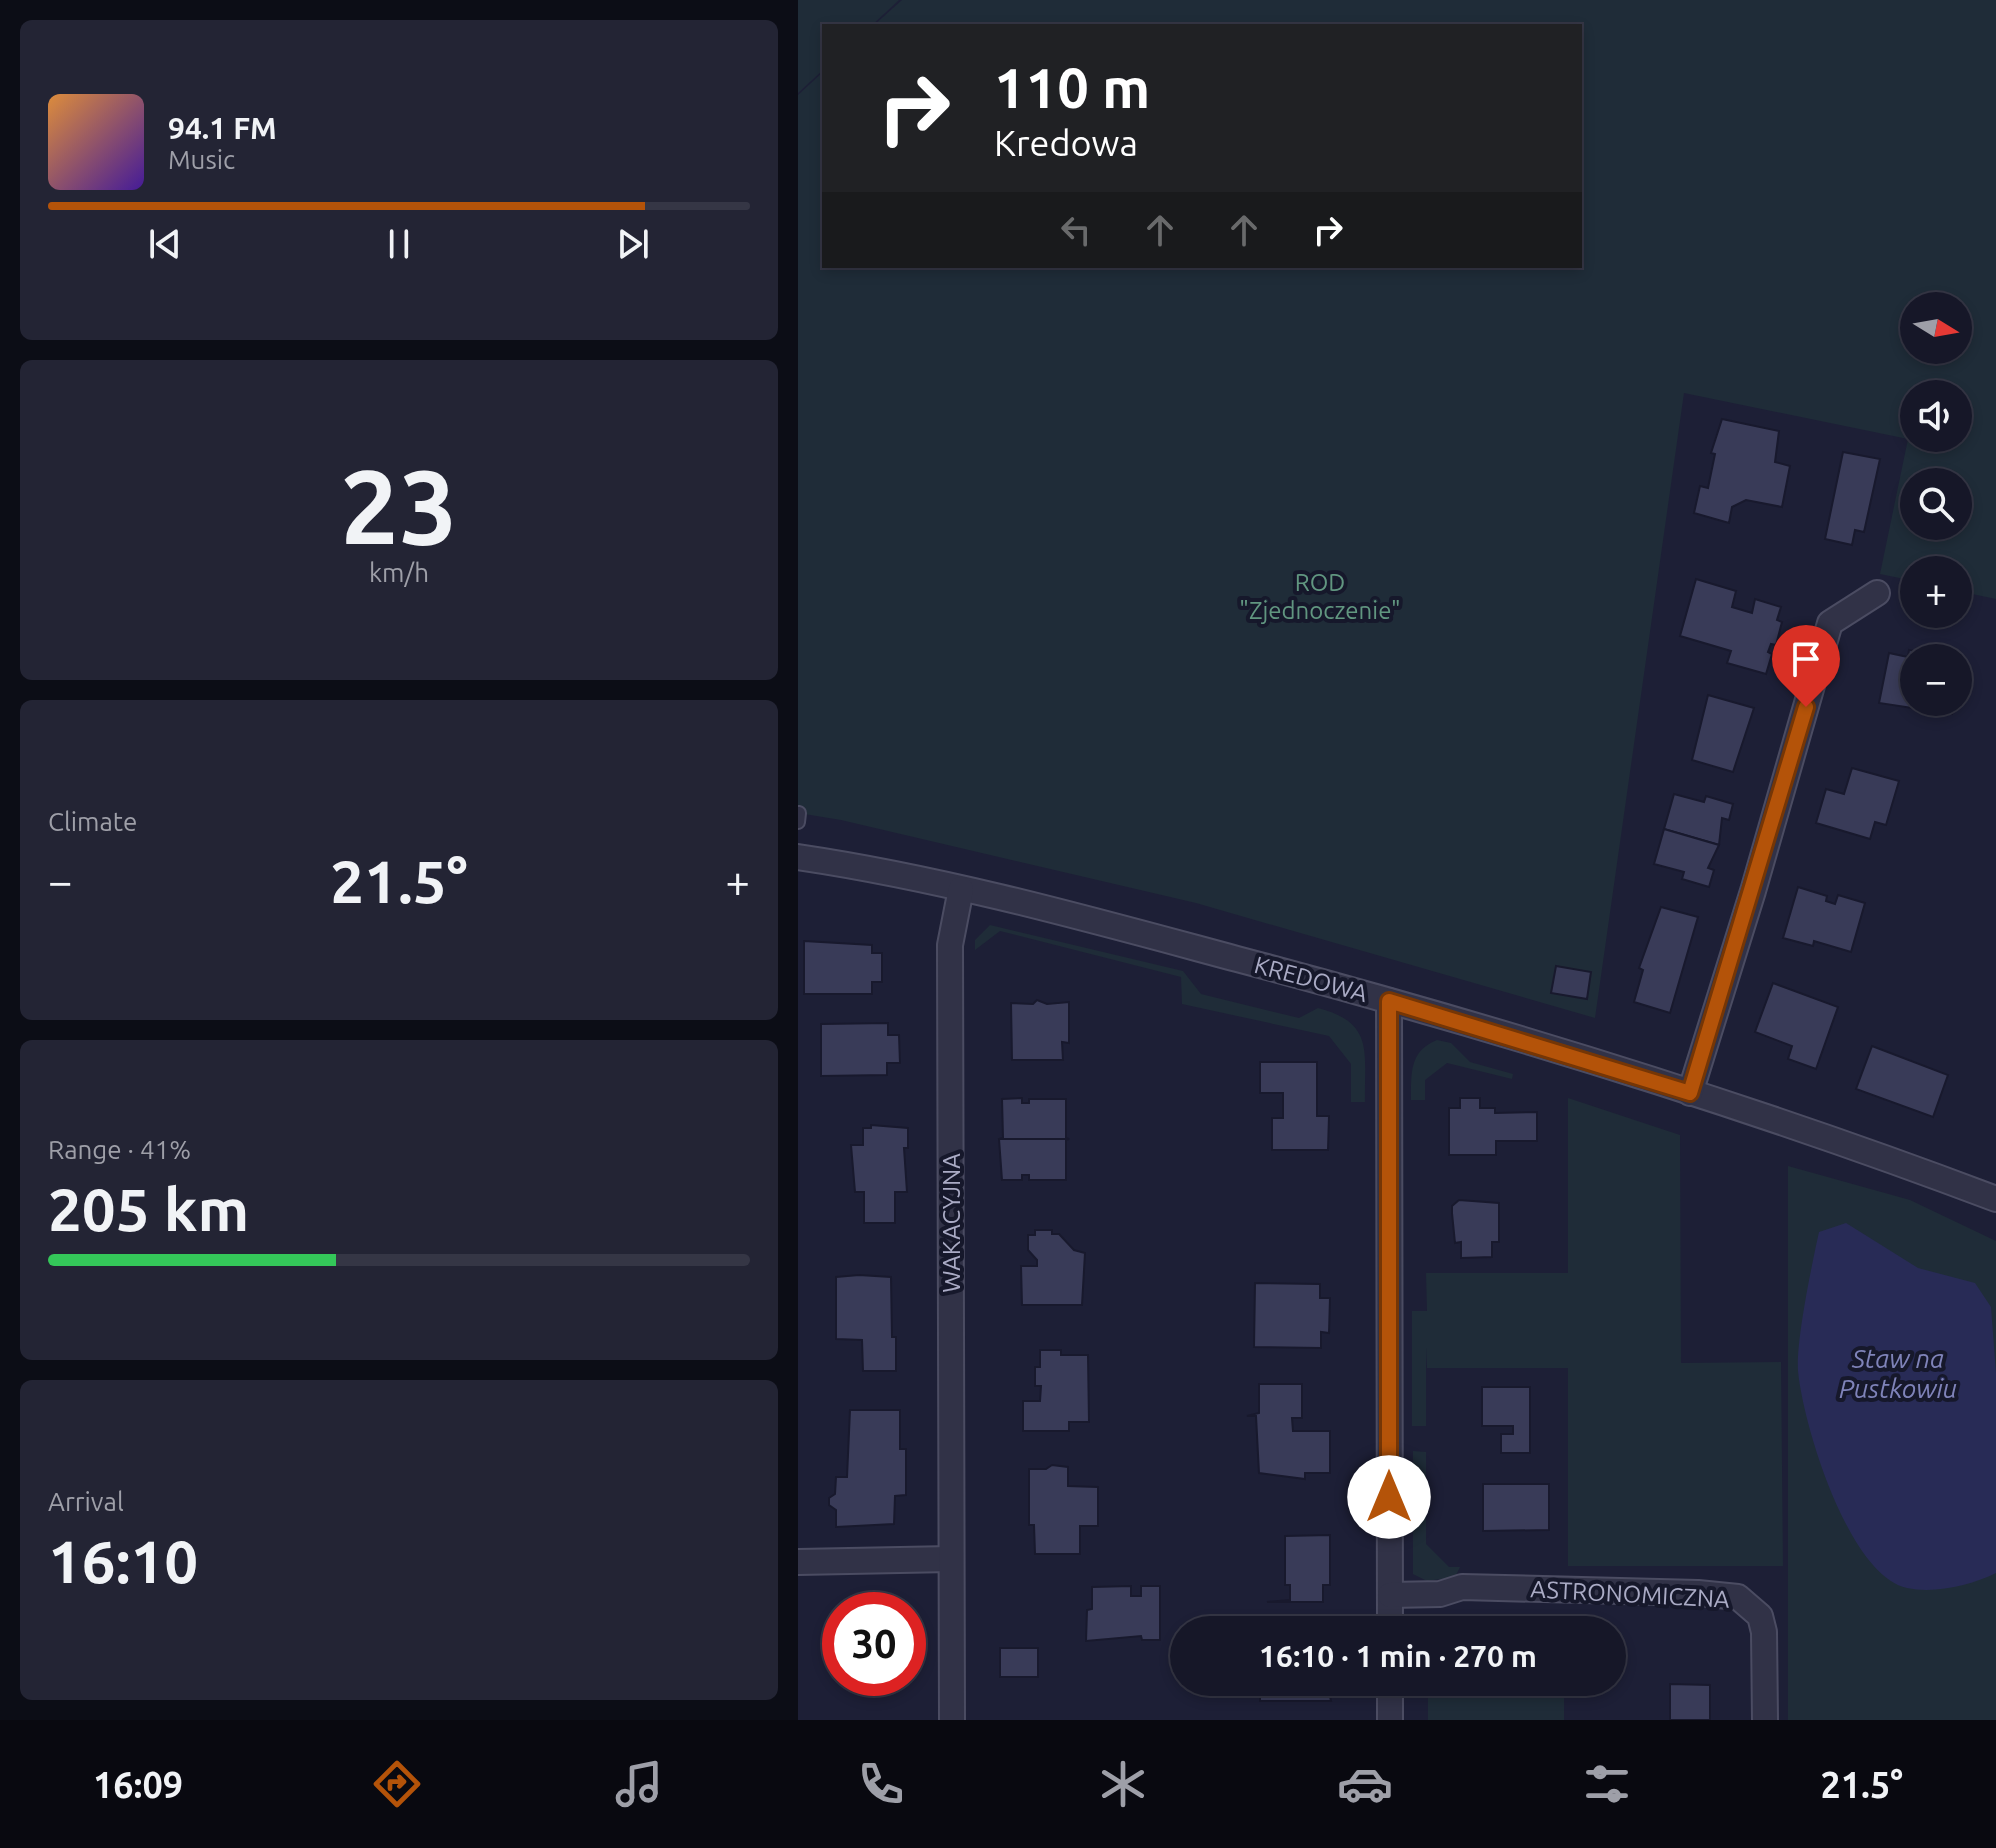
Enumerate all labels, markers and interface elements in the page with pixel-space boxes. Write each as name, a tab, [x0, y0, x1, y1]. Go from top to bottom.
icon: right	[862, 56, 966, 160]
text: 110 m	[994, 56, 1150, 119]
text: 94.1 FM	[168, 111, 277, 145]
text: Kredowa	[994, 122, 1138, 163]
text: Music	[168, 145, 235, 174]
icon: left	[1054, 208, 1098, 252]
icon: ahead	[1138, 208, 1182, 252]
icon: ahead	[1222, 208, 1266, 252]
icon: right	[1306, 208, 1350, 252]
icon: previous	[143, 222, 187, 266]
icon: pause	[377, 222, 421, 266]
icon: next	[611, 222, 655, 266]
north arrow	[1900, 292, 1972, 364]
map controls	[1900, 292, 1972, 716]
button: sound	[1900, 380, 1972, 452]
text: 23	[340, 447, 458, 564]
button: search	[1900, 468, 1972, 540]
button: +	[1900, 556, 1972, 628]
text: km/h	[369, 558, 429, 587]
park label: ROD "Zjednoczenie"	[1239, 569, 1401, 624]
pin	[1772, 625, 1840, 707]
icon: arrive	[1784, 637, 1828, 681]
button: −	[1900, 644, 1972, 716]
text: Climate	[48, 807, 137, 836]
text: 21.5°	[330, 847, 468, 914]
text: −	[48, 856, 73, 905]
text: +	[725, 856, 750, 905]
street label: KREDOWA	[1251, 951, 1371, 1007]
text: Range · 41%	[48, 1135, 191, 1164]
street label: WAKACYJNA	[938, 1153, 965, 1293]
text: 205 km	[48, 1175, 249, 1242]
water label: Staw na Pustkowiu	[1839, 1344, 1957, 1403]
position arrow	[1347, 1455, 1431, 1539]
text: Arrival	[48, 1487, 124, 1516]
text: 16:10	[48, 1527, 198, 1594]
street label: ASTRONOMICZNA	[1530, 1575, 1731, 1613]
speed limit sign: 30	[822, 1592, 926, 1696]
text: 16:10 · 1 min · 270 m	[1259, 1639, 1537, 1673]
icon: directions	[369, 1756, 425, 1812]
icon: music	[611, 1756, 667, 1812]
icon: phone	[853, 1756, 909, 1812]
icon: climate	[1095, 1756, 1151, 1812]
icon: car	[1337, 1756, 1393, 1812]
icon: filters	[1579, 1756, 1635, 1812]
text: 16:09	[93, 1764, 183, 1805]
text: 21.5°	[1820, 1764, 1903, 1805]

